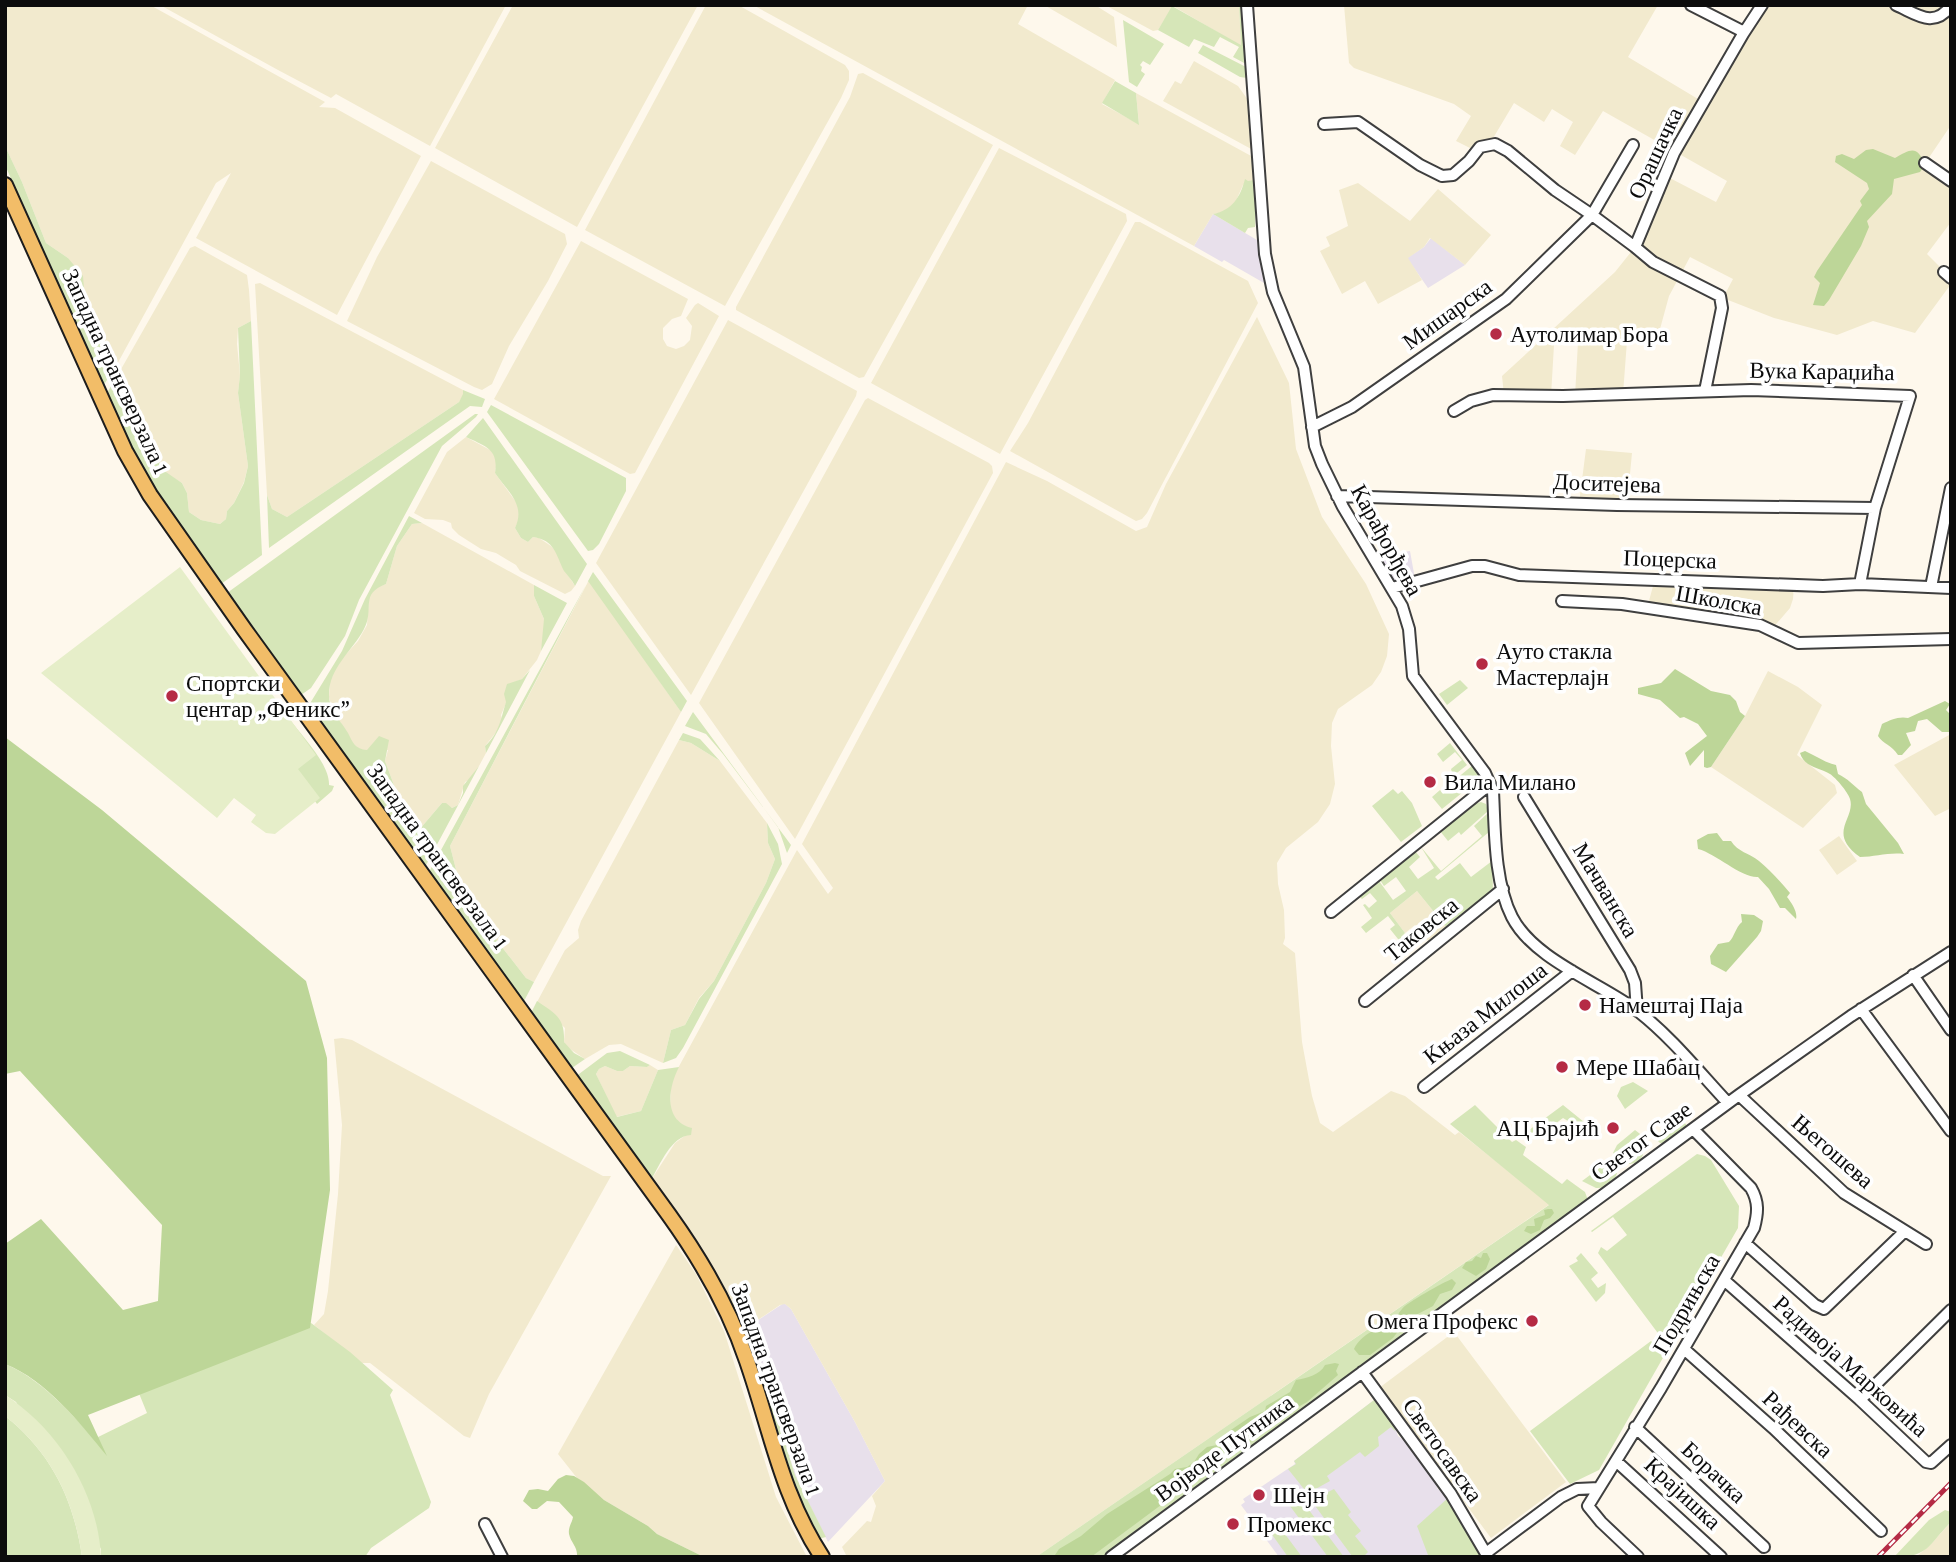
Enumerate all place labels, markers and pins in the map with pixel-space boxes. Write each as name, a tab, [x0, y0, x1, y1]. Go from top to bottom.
place label: Аутолимар Бора	[1510, 321, 1669, 347]
marker: Аутолимар Бора	[1488, 326, 1504, 342]
place label: Ауто стакла Мастерлајн	[1496, 638, 1612, 690]
marker: Ауто стакла Мастерлајн	[1474, 656, 1490, 672]
place label: Спортски центар „Феникс”	[186, 670, 350, 722]
marker: Спортски центар „Феникс”	[164, 688, 180, 704]
place label: Вила Милано	[1444, 769, 1576, 795]
marker: Вила Милано	[1422, 774, 1438, 790]
place label: Намештај Паја	[1599, 992, 1743, 1018]
marker: Намештај Паја	[1577, 997, 1593, 1013]
place label: Мере Шабац	[1576, 1054, 1700, 1080]
marker: Мере Шабац	[1554, 1059, 1570, 1075]
place label: АЦ Брајић	[1496, 1115, 1599, 1141]
marker: АЦ Брајић	[1605, 1120, 1621, 1136]
place label: Омега Профекс	[1367, 1308, 1518, 1334]
marker: Омега Профекс	[1524, 1313, 1540, 1329]
place label: Шејн	[1273, 1482, 1325, 1508]
marker: Шејн	[1251, 1487, 1267, 1503]
place label: Промекс	[1247, 1511, 1332, 1537]
marker: Промекс	[1225, 1516, 1241, 1532]

